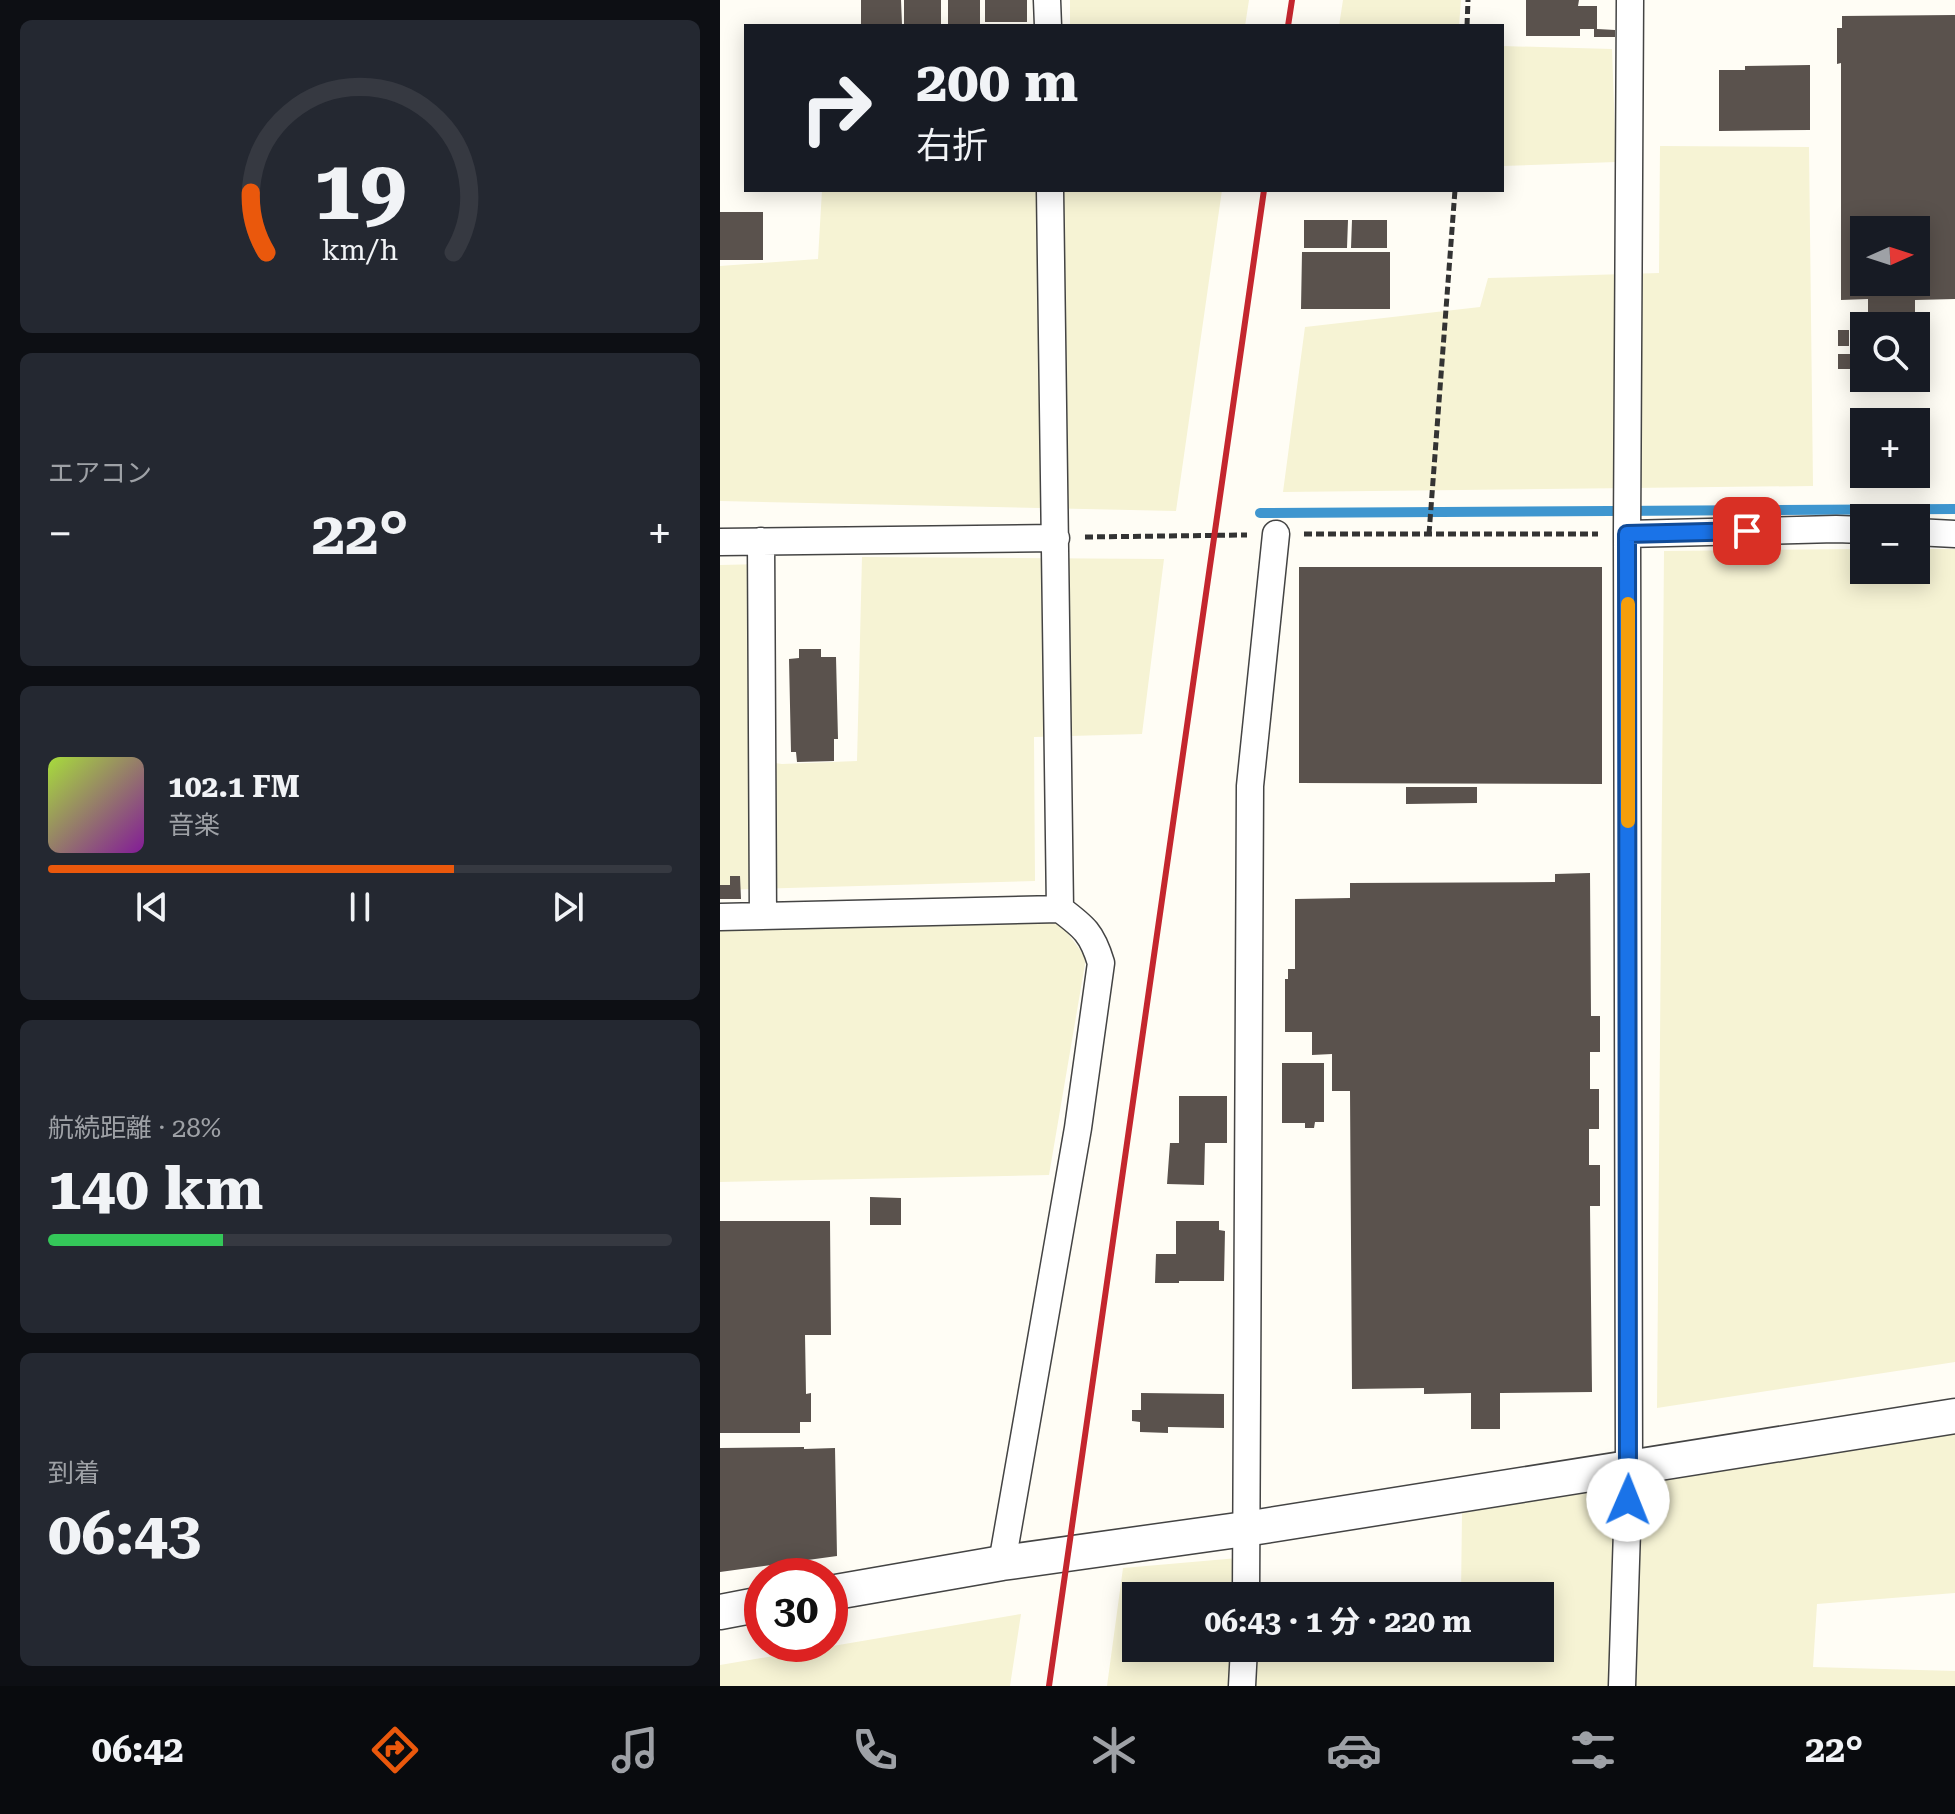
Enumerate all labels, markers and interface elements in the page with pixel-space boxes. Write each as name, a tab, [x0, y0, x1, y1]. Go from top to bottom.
text: 200 m	[916, 49, 1078, 115]
icon: right	[784, 56, 888, 160]
text: 右折	[916, 125, 988, 167]
text: 19	[313, 141, 407, 238]
north arrow	[1850, 216, 1930, 296]
map controls	[1850, 216, 1930, 584]
text: km/h	[322, 233, 398, 267]
button: search	[1850, 312, 1930, 392]
button: +	[1850, 408, 1930, 488]
text: エアコン	[48, 458, 152, 488]
pin	[1713, 497, 1781, 565]
text: 22°	[311, 498, 409, 569]
button: −	[1850, 504, 1930, 584]
text: −	[48, 508, 73, 560]
text: +	[647, 508, 672, 560]
icon: arrive	[1725, 509, 1769, 553]
text: 102.1 FM	[168, 769, 300, 804]
text: 音楽	[168, 810, 220, 840]
icon: previous	[130, 885, 174, 929]
icon: pause	[338, 885, 382, 929]
icon: next	[546, 885, 590, 929]
text: 航続距離 · 28%	[48, 1113, 221, 1143]
text: 140 km	[48, 1153, 263, 1224]
text: 到着	[48, 1458, 100, 1488]
position arrow	[1586, 1458, 1670, 1542]
text: 06:43	[48, 1498, 201, 1569]
speed limit sign: 30	[744, 1558, 848, 1662]
text: 06:43 · 1 分 · 220 m	[1205, 1604, 1471, 1639]
icon: directions	[367, 1722, 423, 1778]
icon: music	[607, 1722, 663, 1778]
icon: phone	[847, 1722, 903, 1778]
icon: climate	[1086, 1722, 1142, 1778]
icon: car	[1326, 1722, 1382, 1778]
icon: filters	[1565, 1722, 1621, 1778]
text: 06:42	[92, 1729, 184, 1771]
text: 22°	[1805, 1729, 1863, 1771]

